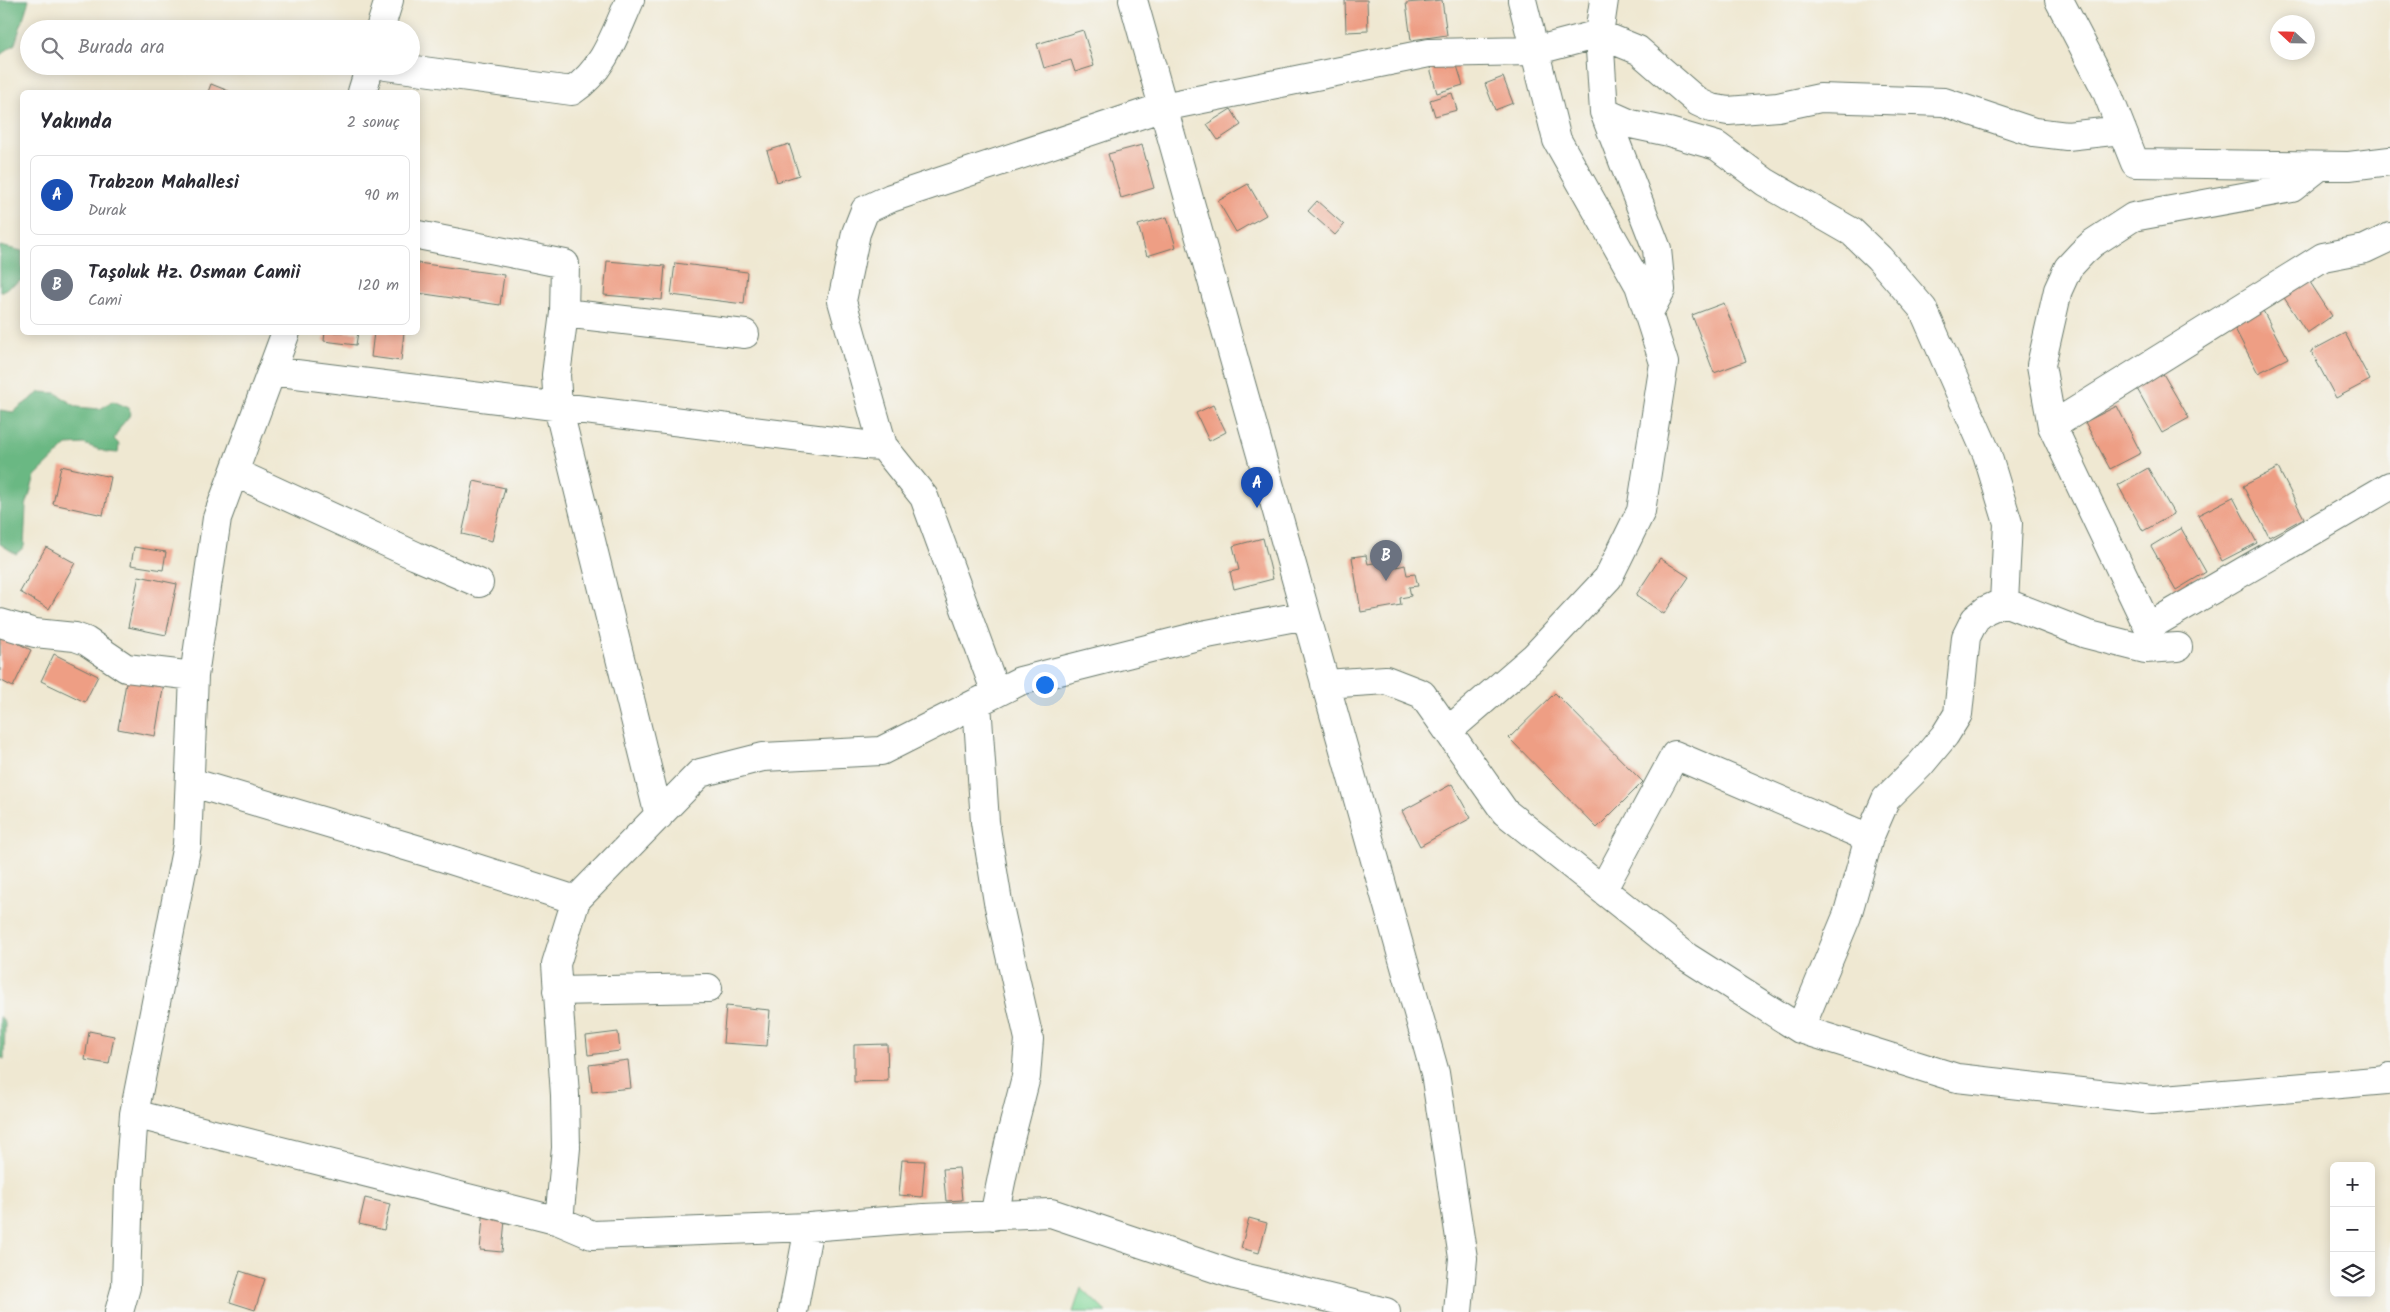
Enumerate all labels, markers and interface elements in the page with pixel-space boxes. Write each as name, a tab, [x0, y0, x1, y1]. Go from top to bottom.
north arrow	[2270, 15, 2315, 60]
search box	[20, 20, 420, 75]
text: Burada ara	[78, 33, 165, 63]
icon: search	[38, 34, 66, 62]
text: Yakında	[40, 106, 112, 139]
text: 2 sonuç	[347, 110, 400, 135]
text: Trabzon Mahallesi	[88, 168, 239, 198]
text: A	[52, 183, 62, 208]
text: 90 m	[364, 183, 399, 208]
text: Durak	[88, 198, 126, 223]
text: Taşoluk Hz. Osman Camii	[88, 258, 300, 288]
text: B	[52, 273, 62, 298]
text: 120 m	[358, 273, 399, 298]
text: Cami	[88, 288, 122, 313]
pin: A	[1241, 467, 1273, 508]
pin: B	[1370, 540, 1402, 581]
your location	[1032, 672, 1058, 698]
map controls	[2330, 1162, 2375, 1297]
button: +	[2330, 1162, 2375, 1207]
button: −	[2330, 1207, 2375, 1252]
button: layers	[2330, 1252, 2375, 1297]

